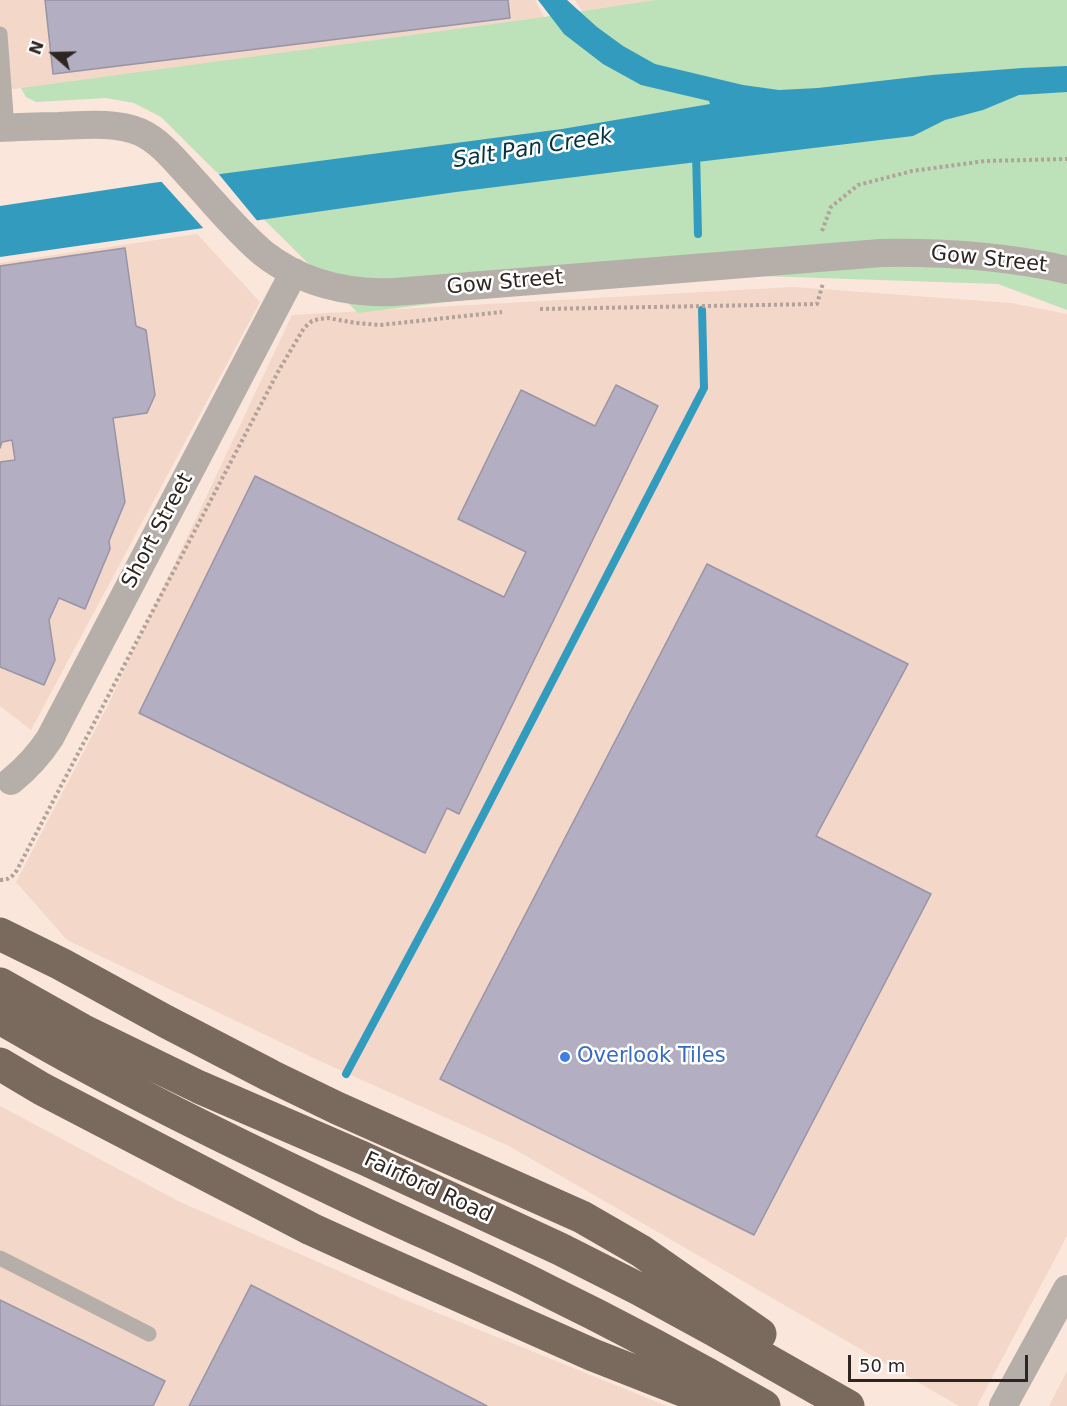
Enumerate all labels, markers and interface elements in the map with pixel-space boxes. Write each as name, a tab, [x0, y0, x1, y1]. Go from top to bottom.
north arrow	[24, 24, 84, 84]
text: N	[25, 38, 48, 57]
water label: Salt Pan Creek	[451, 123, 615, 175]
street label: Gow Street	[930, 241, 1048, 279]
street label: Gow Street	[446, 265, 564, 301]
street label: Short Street	[117, 469, 199, 593]
place label: Overlook Tiles	[577, 1044, 726, 1070]
marker: Overlook Tiles	[558, 1050, 572, 1064]
street label: Fairford Road	[360, 1147, 496, 1229]
scale bar	[851, 1343, 1031, 1381]
text: 50 m	[859, 1355, 905, 1376]

